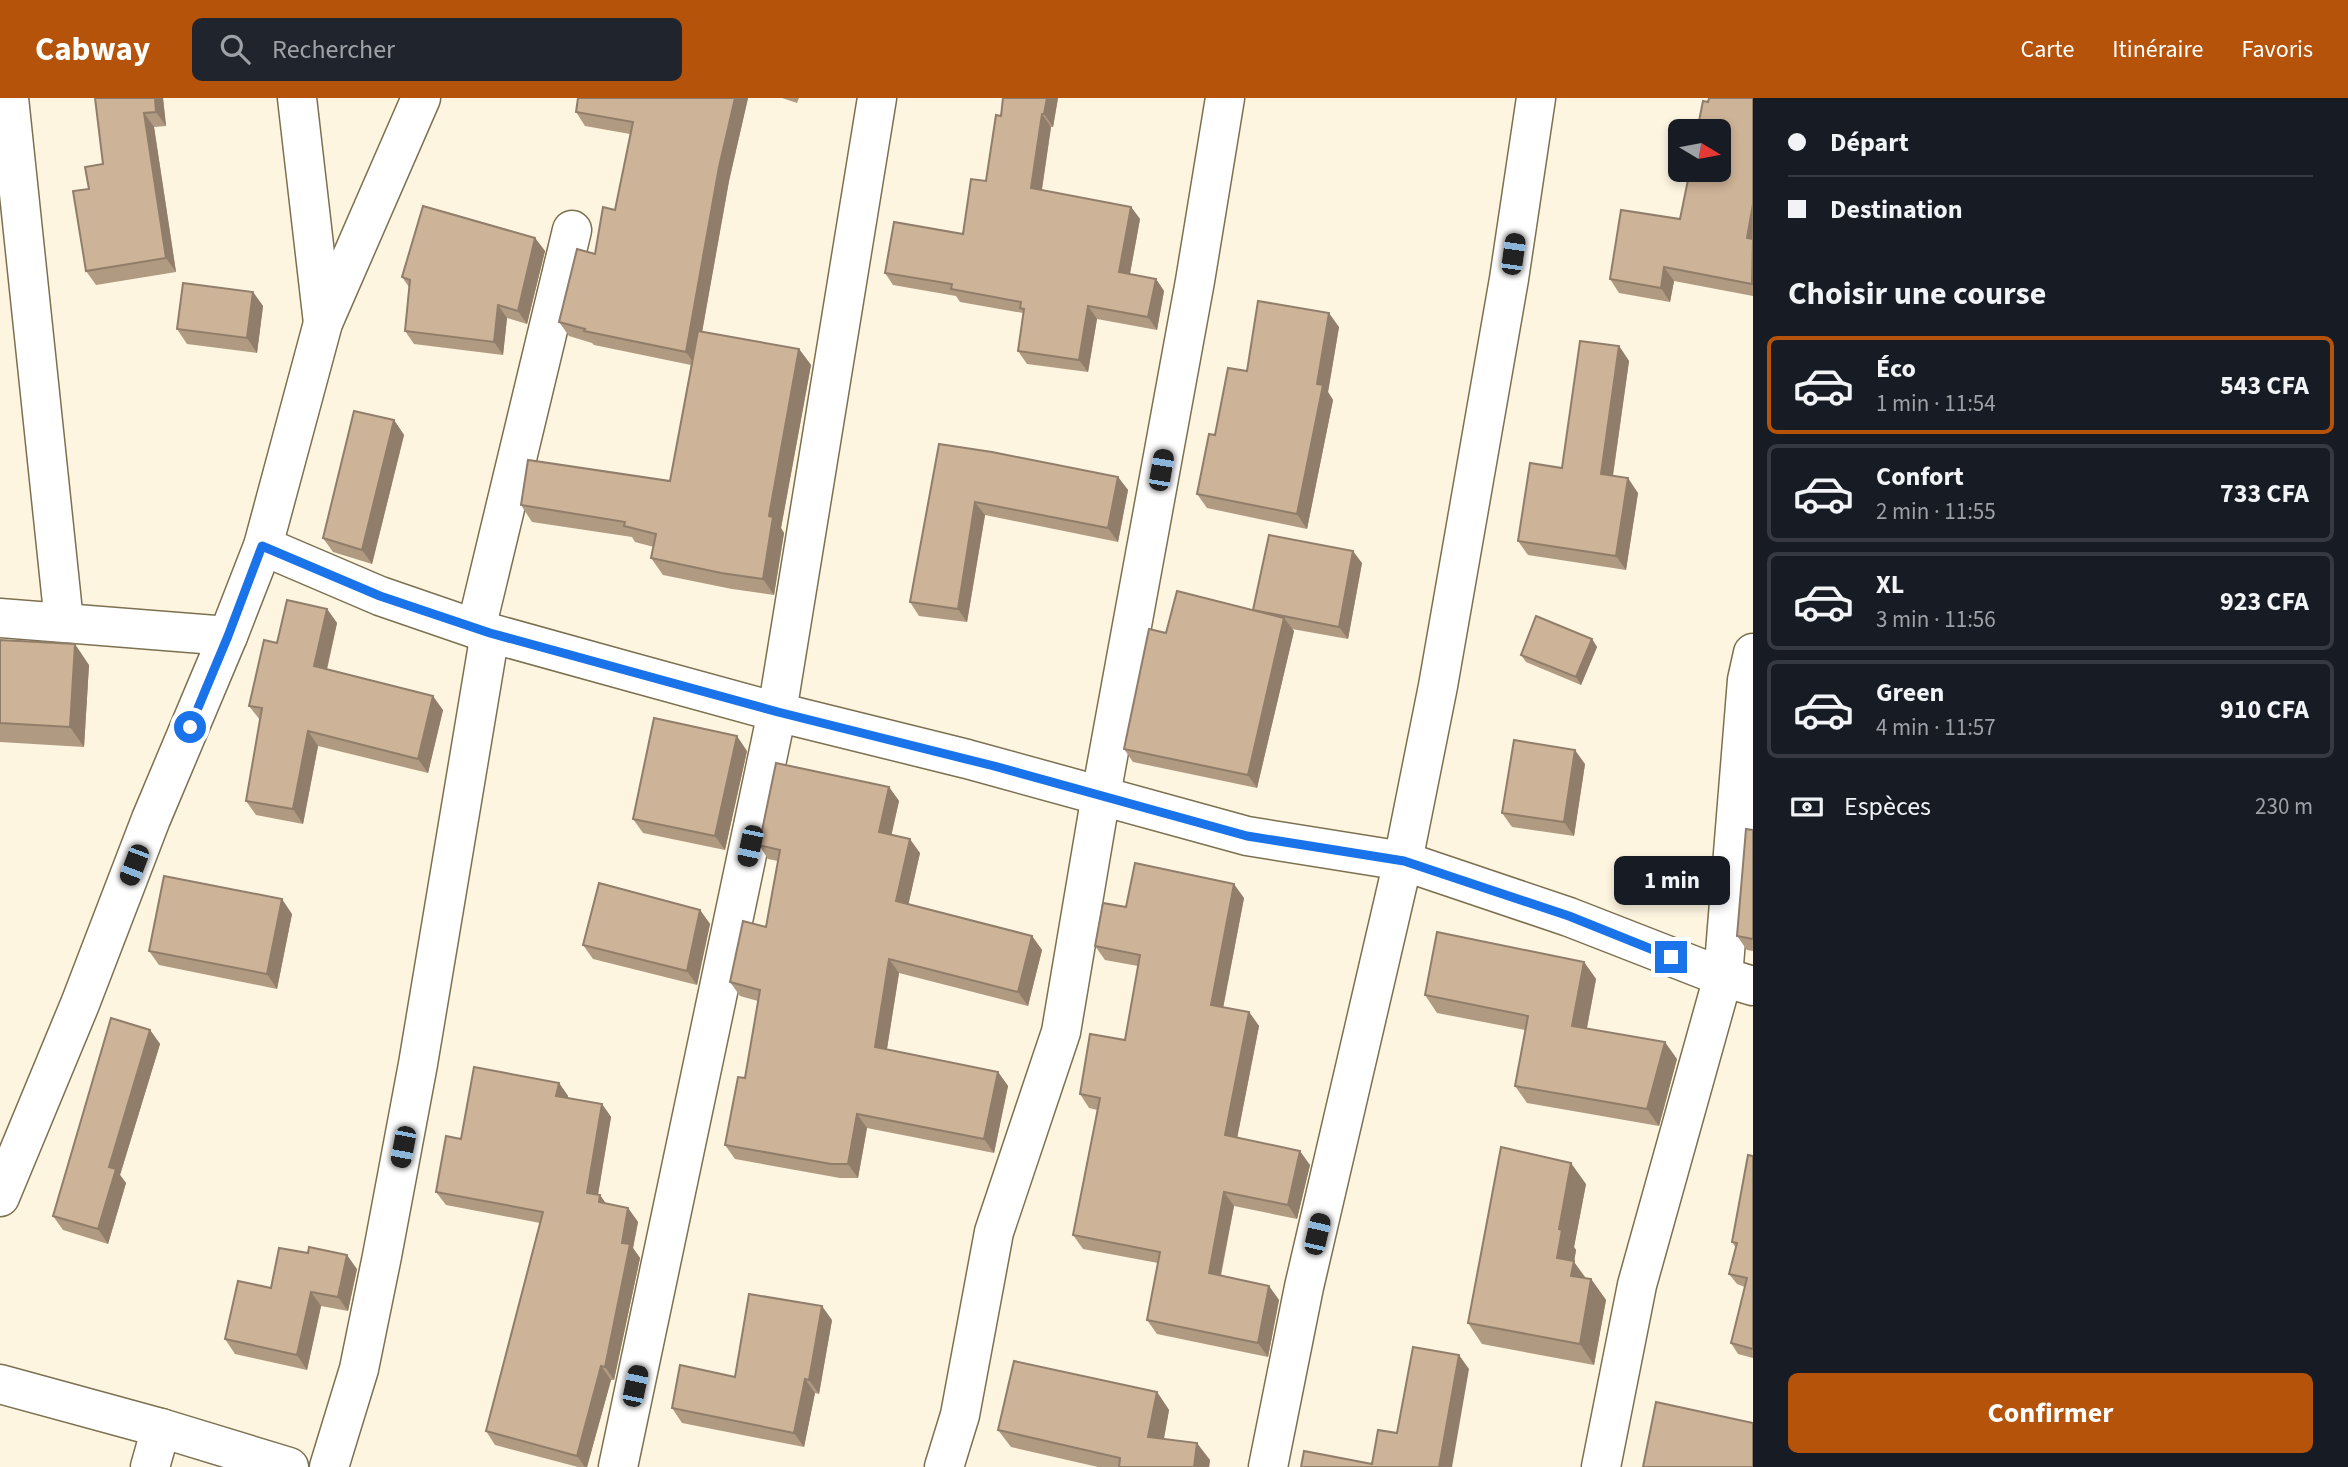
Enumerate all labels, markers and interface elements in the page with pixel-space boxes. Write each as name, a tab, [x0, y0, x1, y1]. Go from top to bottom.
search box	[192, 18, 682, 81]
text: Cabway	[35, 26, 150, 73]
icon: search	[216, 30, 254, 68]
text: Rechercher	[272, 31, 395, 68]
text: Carte	[2020, 32, 2074, 67]
text: Itinéraire	[2112, 32, 2203, 67]
text: Favoris	[2241, 32, 2313, 67]
north arrow	[1668, 119, 1731, 182]
map controls	[1668, 119, 1731, 182]
text: Départ	[1830, 124, 1909, 161]
text: Destination	[1830, 191, 1963, 228]
car	[1500, 232, 1527, 276]
text: Choisir une course	[1788, 271, 2046, 317]
text: Éco	[1876, 350, 1916, 387]
icon: car	[1792, 354, 1855, 417]
text: 543 CFA	[2220, 367, 2309, 404]
text: 1 min · 11:54	[1876, 387, 1996, 420]
car	[1148, 447, 1175, 493]
text: Confort	[1876, 458, 1964, 495]
icon: car	[1792, 462, 1855, 525]
text: 733 CFA	[2220, 475, 2309, 512]
text: 2 min · 11:55	[1876, 495, 1996, 528]
text: XL	[1876, 566, 1904, 603]
icon: car	[1792, 570, 1855, 633]
text: 923 CFA	[2220, 583, 2309, 620]
text: 3 min · 11:56	[1876, 603, 1996, 636]
text: Green	[1876, 674, 1944, 711]
icon: car	[1792, 678, 1855, 741]
text: 910 CFA	[2220, 691, 2309, 728]
route start	[174, 711, 206, 743]
text: 4 min · 11:57	[1876, 711, 1996, 744]
icon: cash	[1788, 788, 1826, 826]
text: Espèces	[1844, 788, 1931, 825]
text: 230 m	[2255, 790, 2313, 823]
car	[736, 823, 765, 869]
car	[117, 842, 152, 888]
callout: 1 min	[1613, 856, 1729, 904]
text: 1 min	[1644, 864, 1700, 897]
route end	[1655, 941, 1687, 973]
car	[389, 1124, 418, 1170]
car	[1303, 1211, 1332, 1257]
car	[621, 1363, 650, 1409]
button: Confirmer	[1788, 1373, 2313, 1453]

